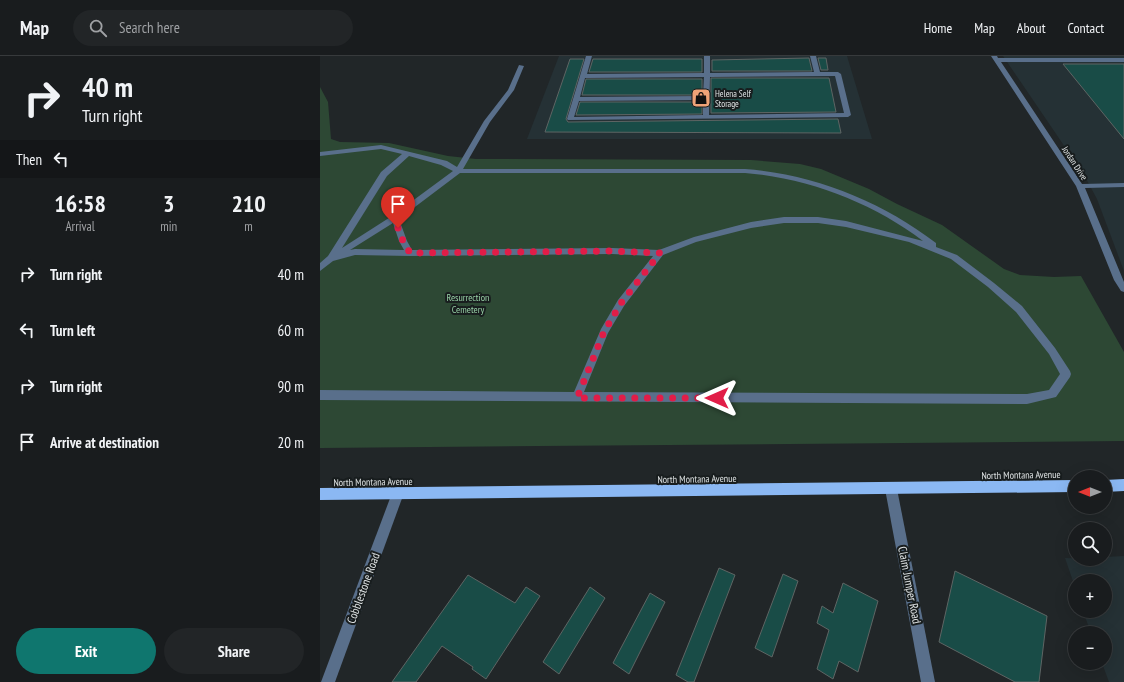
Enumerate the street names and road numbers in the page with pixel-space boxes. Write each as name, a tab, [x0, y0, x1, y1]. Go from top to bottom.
street label: Jordan Drive	[1059, 143, 1090, 182]
street label: North Montana Avenue	[981, 468, 1061, 482]
street label: North Montana Avenue	[657, 472, 737, 486]
street label: North Montana Avenue	[333, 475, 413, 489]
street label: Claim Jumper Road	[895, 545, 925, 625]
street label: Cobblestone Road	[343, 551, 383, 625]

